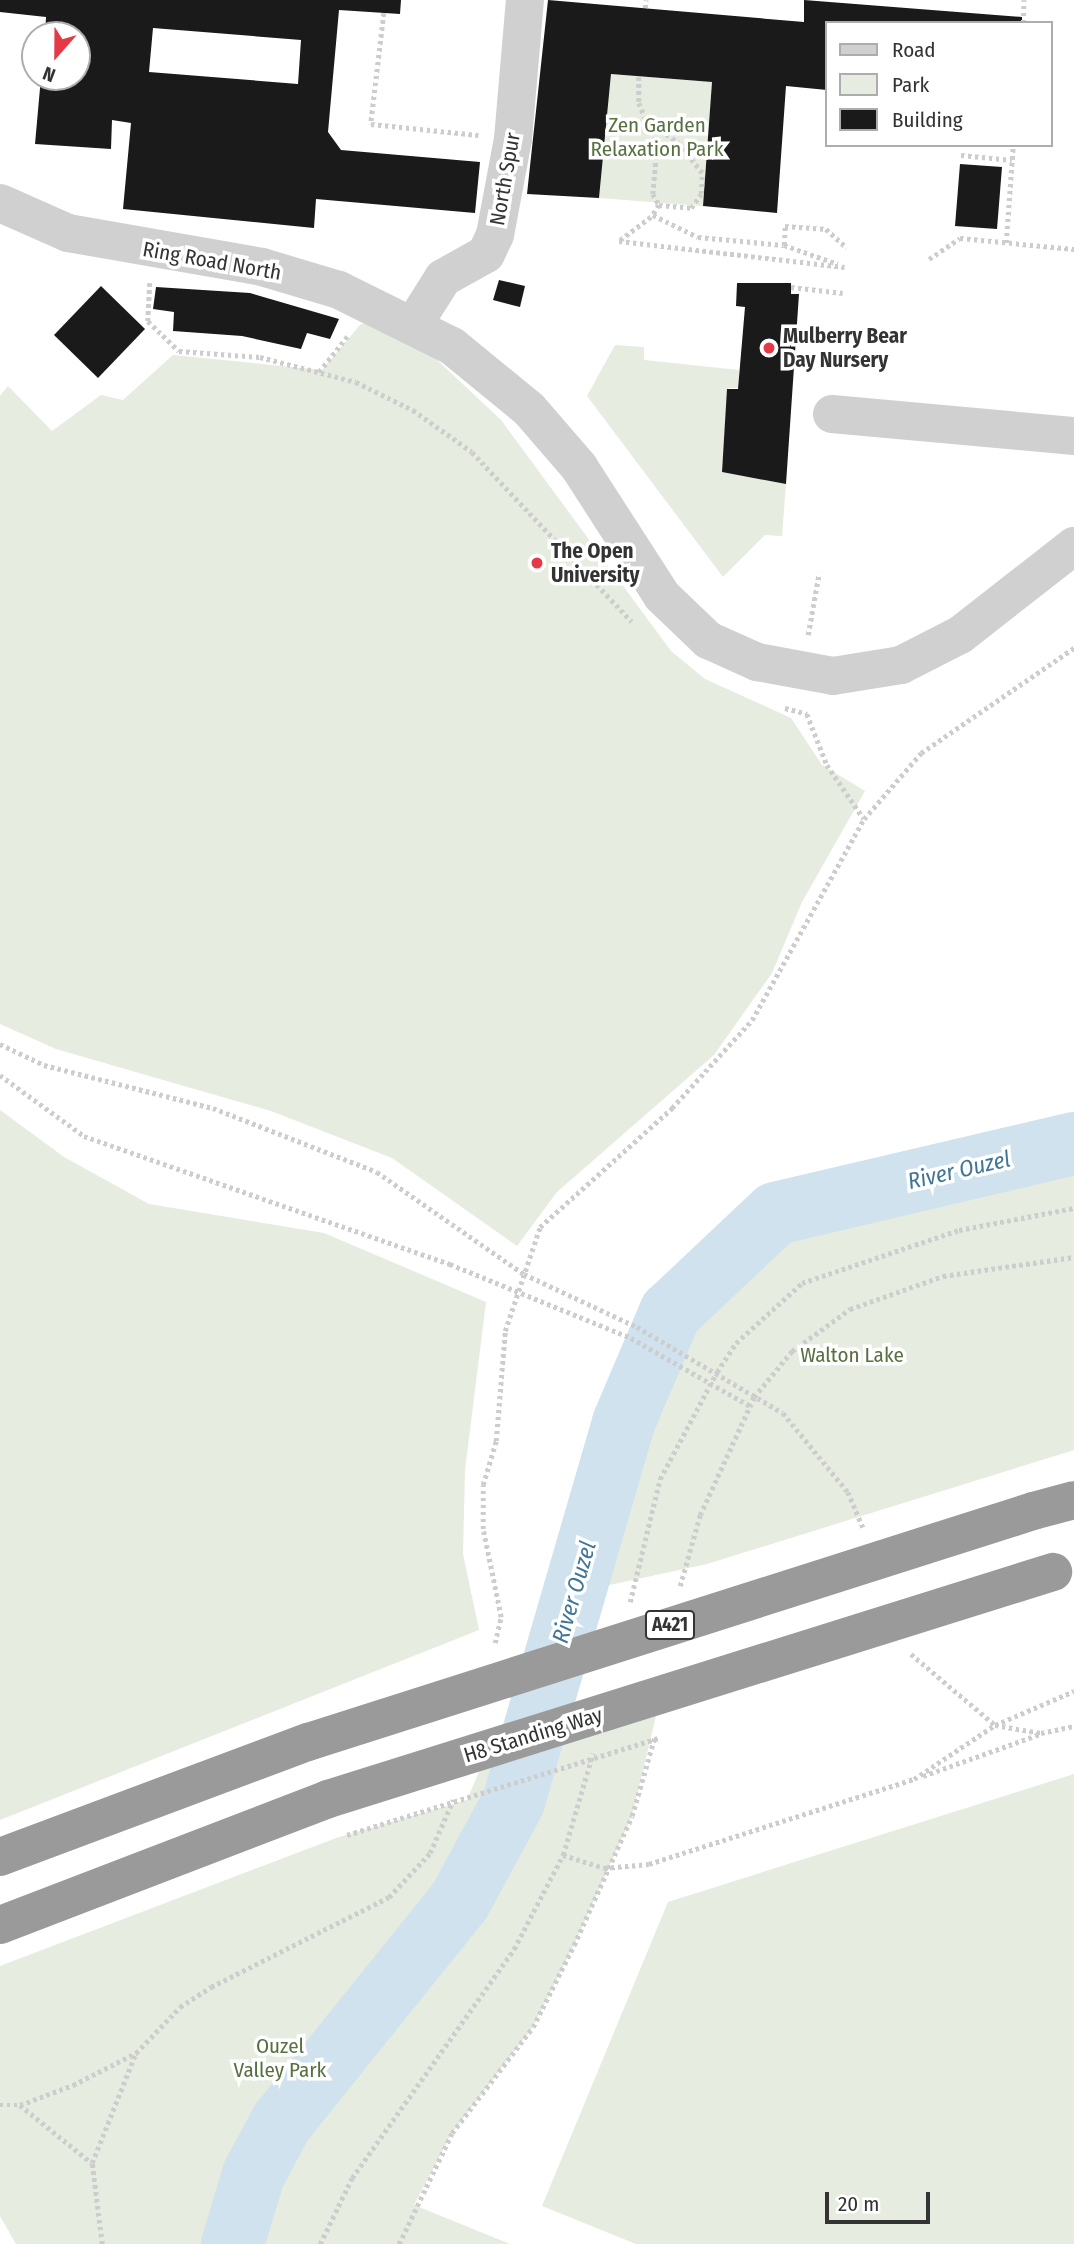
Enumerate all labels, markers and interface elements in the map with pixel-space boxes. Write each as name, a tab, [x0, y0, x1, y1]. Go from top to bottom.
north arrow	[21, 21, 91, 91]
legend	[825, 21, 1053, 147]
text: Road	[892, 37, 936, 63]
text: N	[40, 61, 58, 87]
text: Park	[892, 72, 929, 98]
text: Building	[892, 107, 963, 133]
park label: Zen Garden Relaxation Park	[591, 112, 723, 162]
street label: North Spur	[484, 131, 526, 227]
street label: Ring Road North	[141, 236, 283, 286]
place label: Mulberry Bear Day Nursery	[783, 323, 907, 373]
marker: Mulberry Bear Day Nursery	[761, 340, 777, 356]
place label: The Open University	[551, 538, 640, 588]
marker: The Open University	[529, 555, 545, 571]
water label: River Ouzel	[905, 1145, 1013, 1195]
park label: Walton Lake	[800, 1342, 904, 1368]
water label: River Ouzel	[546, 1538, 602, 1646]
road number: A421	[644, 1610, 696, 1640]
street label: H8 Standing Way	[461, 1702, 605, 1768]
park label: Ouzel Valley Park	[234, 2033, 326, 2083]
scale bar	[829, 2178, 934, 2222]
text: 20 m	[838, 2191, 879, 2217]

